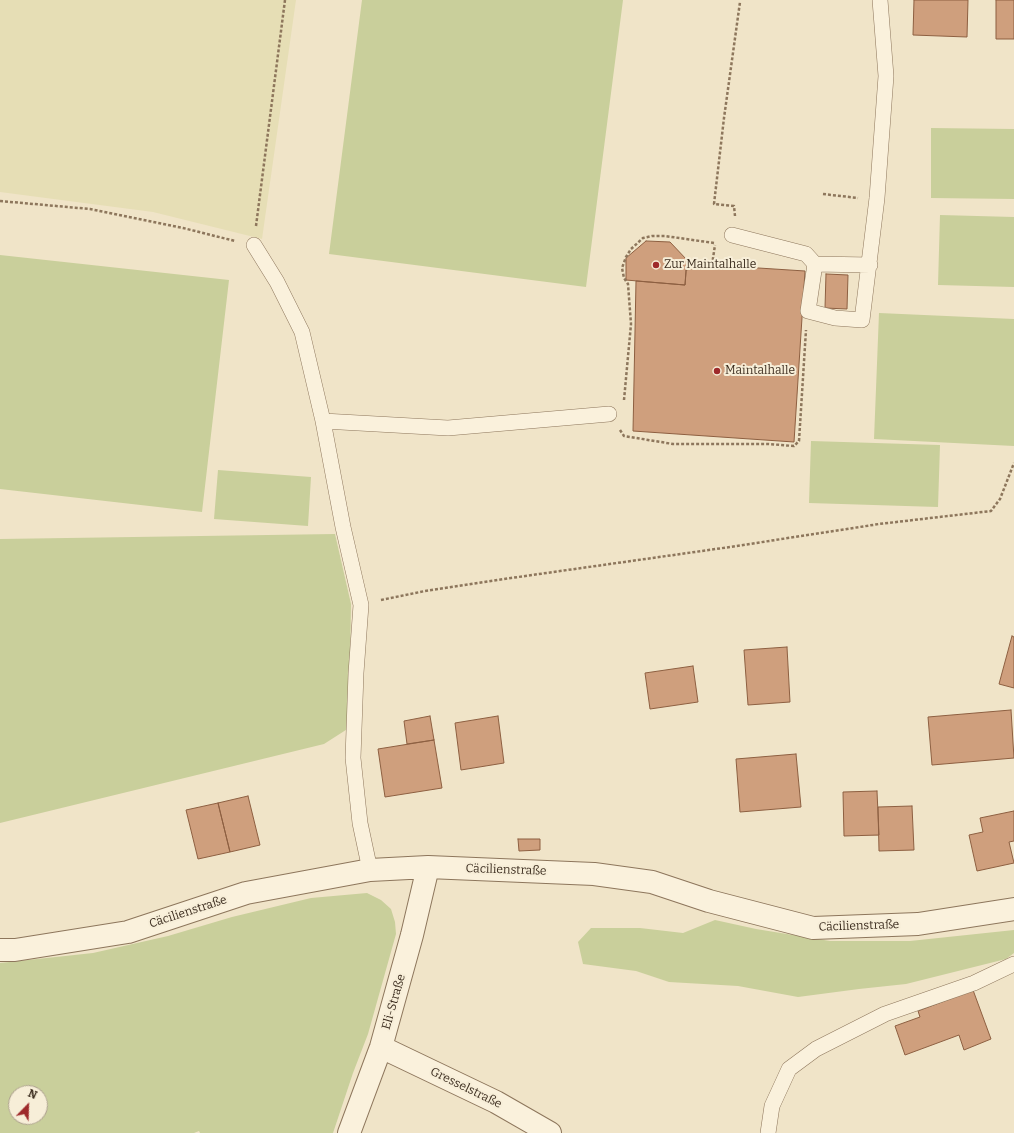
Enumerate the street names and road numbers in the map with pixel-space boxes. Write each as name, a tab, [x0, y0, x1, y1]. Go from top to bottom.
street label: Cäcilienstraße	[465, 861, 547, 879]
street label: Cäcilienstraße	[147, 893, 229, 931]
street label: Cäcilienstraße	[818, 917, 900, 935]
street label: Eli-Straße	[379, 973, 409, 1031]
street label: Gresselstraße	[428, 1064, 504, 1112]

